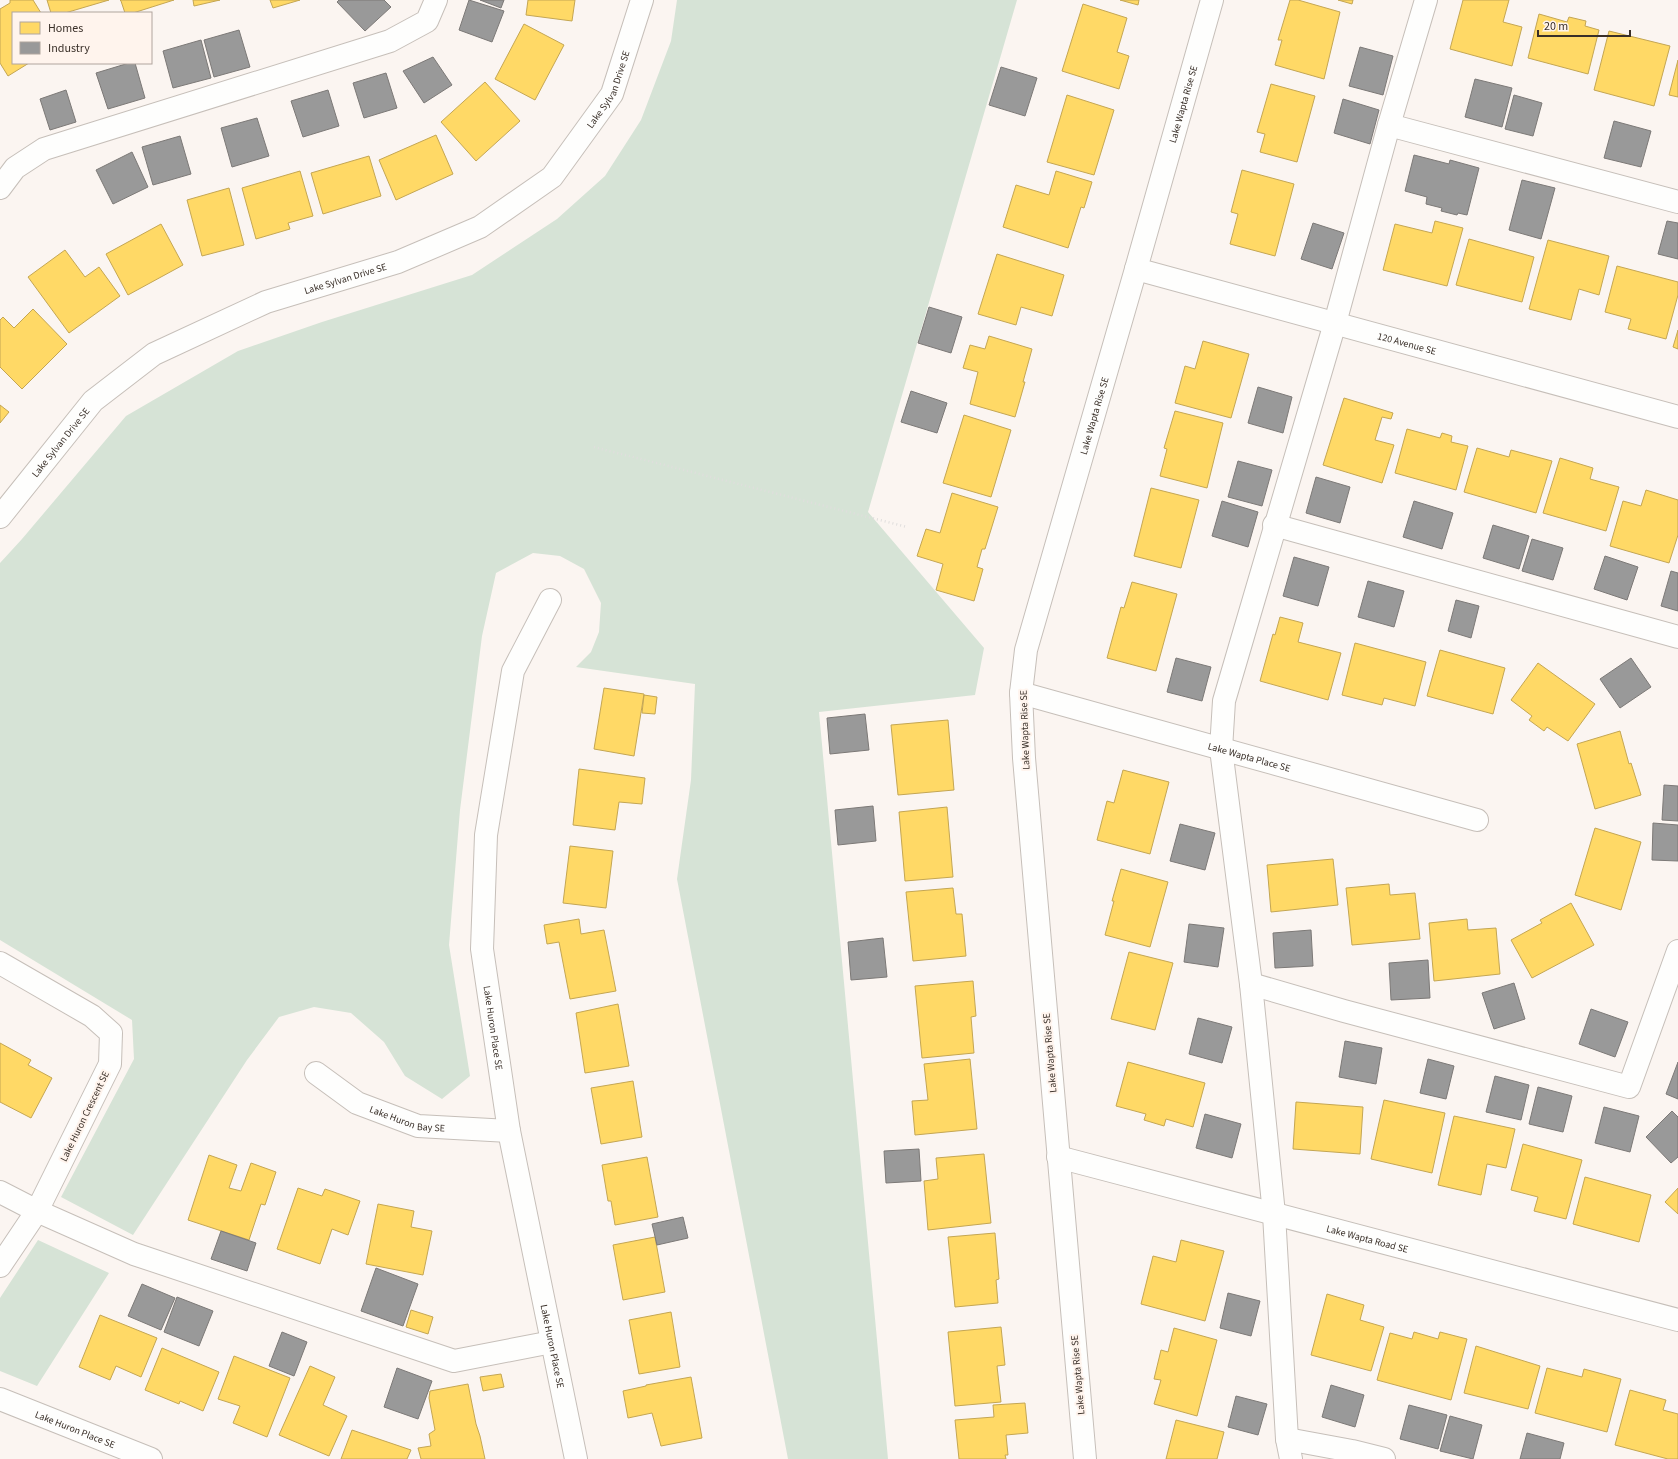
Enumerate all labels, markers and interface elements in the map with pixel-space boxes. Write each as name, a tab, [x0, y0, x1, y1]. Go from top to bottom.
legend	[12, 12, 152, 64]
scale bar	[1538, 12, 1630, 38]
text: 20 m	[1544, 18, 1568, 35]
text: Homes	[48, 20, 83, 37]
text: Industry	[48, 40, 90, 57]
street label: Lake Sylvan Drive SE	[584, 49, 633, 131]
street label: Lake Wapta Rise SE	[1166, 64, 1201, 145]
street label: Lake Sylvan Drive SE	[303, 260, 389, 298]
street label: 120 Avenue SE	[1376, 329, 1438, 359]
street label: Lake Wapta Rise SE	[1077, 375, 1112, 456]
street label: Lake Sylvan Drive SE	[29, 405, 93, 481]
street label: Lake Wapta Rise SE	[1017, 690, 1033, 770]
street label: Lake Wapta Place SE	[1206, 739, 1292, 776]
street label: Lake Huron Place SE	[480, 985, 506, 1071]
street label: Lake Wapta Rise SE	[1040, 1013, 1060, 1093]
street label: Lake Huron Crescent SE	[57, 1069, 113, 1164]
street label: Lake Huron Bay SE	[367, 1102, 445, 1135]
street label: Lake Wapta Road SE	[1325, 1222, 1410, 1257]
street label: Lake Huron Place SE	[537, 1303, 567, 1390]
street label: Lake Wapta Rise SE	[1068, 1335, 1088, 1415]
street label: Lake Huron Place SE	[33, 1408, 117, 1452]

